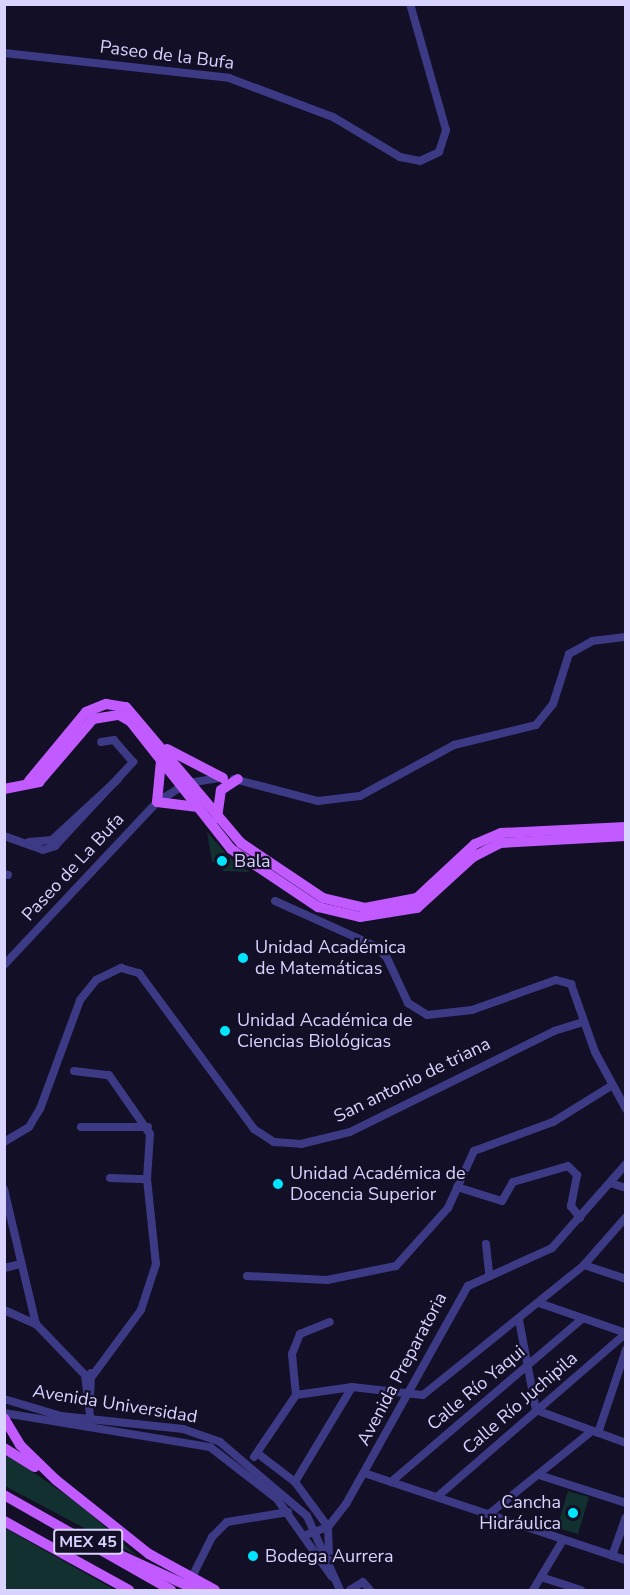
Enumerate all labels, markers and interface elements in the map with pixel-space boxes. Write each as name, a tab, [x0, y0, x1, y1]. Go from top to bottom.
street label: Paseo de la Bufa	[99, 36, 235, 74]
street label: Paseo de La Bufa	[17, 809, 129, 925]
place label: Bala	[234, 850, 271, 872]
marker: Bala	[215, 854, 229, 868]
place label: Unidad Académica de Matemáticas	[255, 937, 406, 980]
marker: Unidad Académica de Matemáticas	[236, 951, 250, 965]
place label: Unidad Académica de Ciencias Biológicas	[237, 1010, 413, 1052]
marker: Unidad Académica de Ciencias Biológicas	[218, 1024, 232, 1038]
street label: San antonio de triana	[330, 1033, 494, 1127]
place label: Unidad Académica de Docencia Superior	[290, 1163, 466, 1206]
marker: Unidad Académica de Docencia Superior	[271, 1177, 285, 1191]
street label: Avenida Preparatoria	[353, 1289, 451, 1449]
street label: Calle Río Yaqui	[423, 1341, 529, 1435]
street label: Calle Río Juchipila	[458, 1347, 582, 1459]
street label: Avenida Universidad	[31, 1380, 199, 1428]
place label: Cancha Hidráulica	[479, 1492, 561, 1534]
marker: Cancha Hidráulica	[566, 1506, 580, 1520]
road number: MEX 45	[52, 1529, 124, 1555]
place label: Bodega Aurrera	[265, 1545, 393, 1567]
marker: Bodega Aurrera	[246, 1549, 260, 1563]

